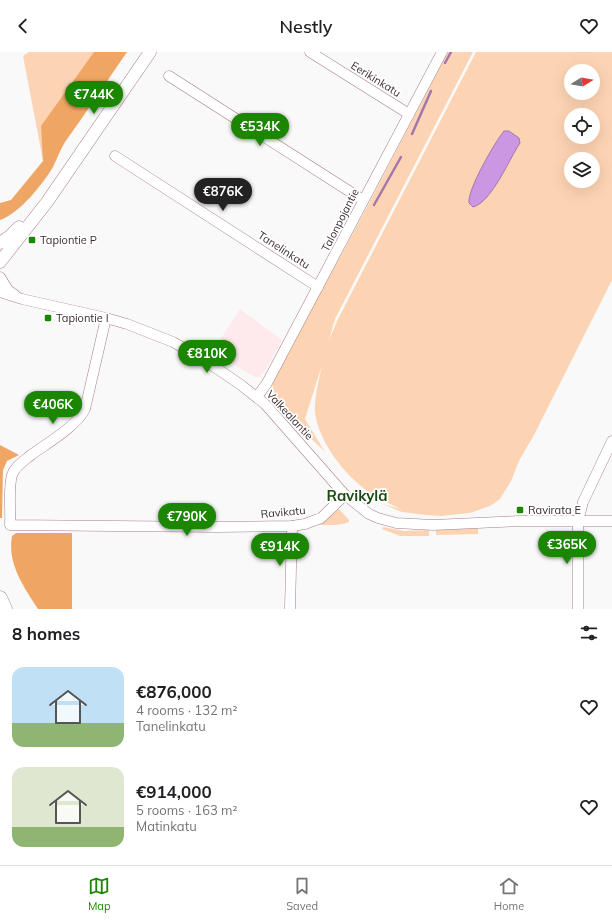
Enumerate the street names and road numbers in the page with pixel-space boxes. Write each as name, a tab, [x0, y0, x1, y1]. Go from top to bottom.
street label: Eerikinkatu	[348, 58, 404, 100]
street label: Talonpojantie	[318, 186, 362, 254]
street label: Tanelinkatu	[255, 228, 313, 272]
street label: Valkealantie	[264, 387, 316, 443]
street label: Ravikatu	[260, 503, 306, 521]

